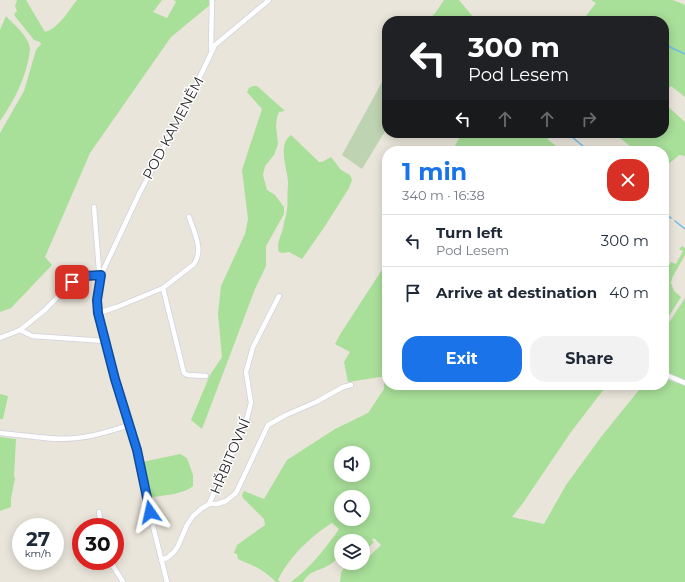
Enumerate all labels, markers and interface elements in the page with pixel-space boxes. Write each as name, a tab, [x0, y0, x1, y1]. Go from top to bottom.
text: 300 m	[468, 30, 560, 64]
icon: left	[402, 32, 454, 84]
text: Pod Lesem	[468, 64, 569, 86]
street label: POD KAMENĚM	[138, 74, 208, 182]
icon: left	[452, 108, 474, 130]
icon: ahead	[494, 108, 516, 130]
icon: ahead	[536, 108, 558, 130]
icon: right	[578, 108, 600, 130]
text: 1 min	[402, 157, 467, 186]
button: close	[607, 159, 649, 201]
text: 340 m · 16:38	[402, 187, 485, 203]
text: Turn left	[436, 223, 503, 242]
icon: left	[402, 230, 424, 252]
text: 300 m	[601, 231, 649, 250]
text: Pod Lesem	[436, 242, 509, 258]
pin	[55, 265, 89, 299]
icon: arrive	[61, 271, 83, 293]
icon: arrive	[402, 282, 424, 304]
text: Arrive at destination	[436, 283, 597, 302]
text: 40 m	[609, 283, 649, 302]
button: Exit	[402, 336, 522, 382]
button: Share	[530, 336, 649, 382]
street label: HŘBITOVNÍ	[206, 415, 254, 497]
map controls	[334, 446, 370, 570]
button: sound	[334, 446, 370, 482]
button: search	[334, 490, 370, 526]
position arrow	[129, 491, 171, 533]
speed limit sign: 30	[72, 518, 124, 570]
text: 27	[26, 527, 50, 551]
button: layers	[334, 534, 370, 570]
text: km/h	[25, 547, 51, 560]

